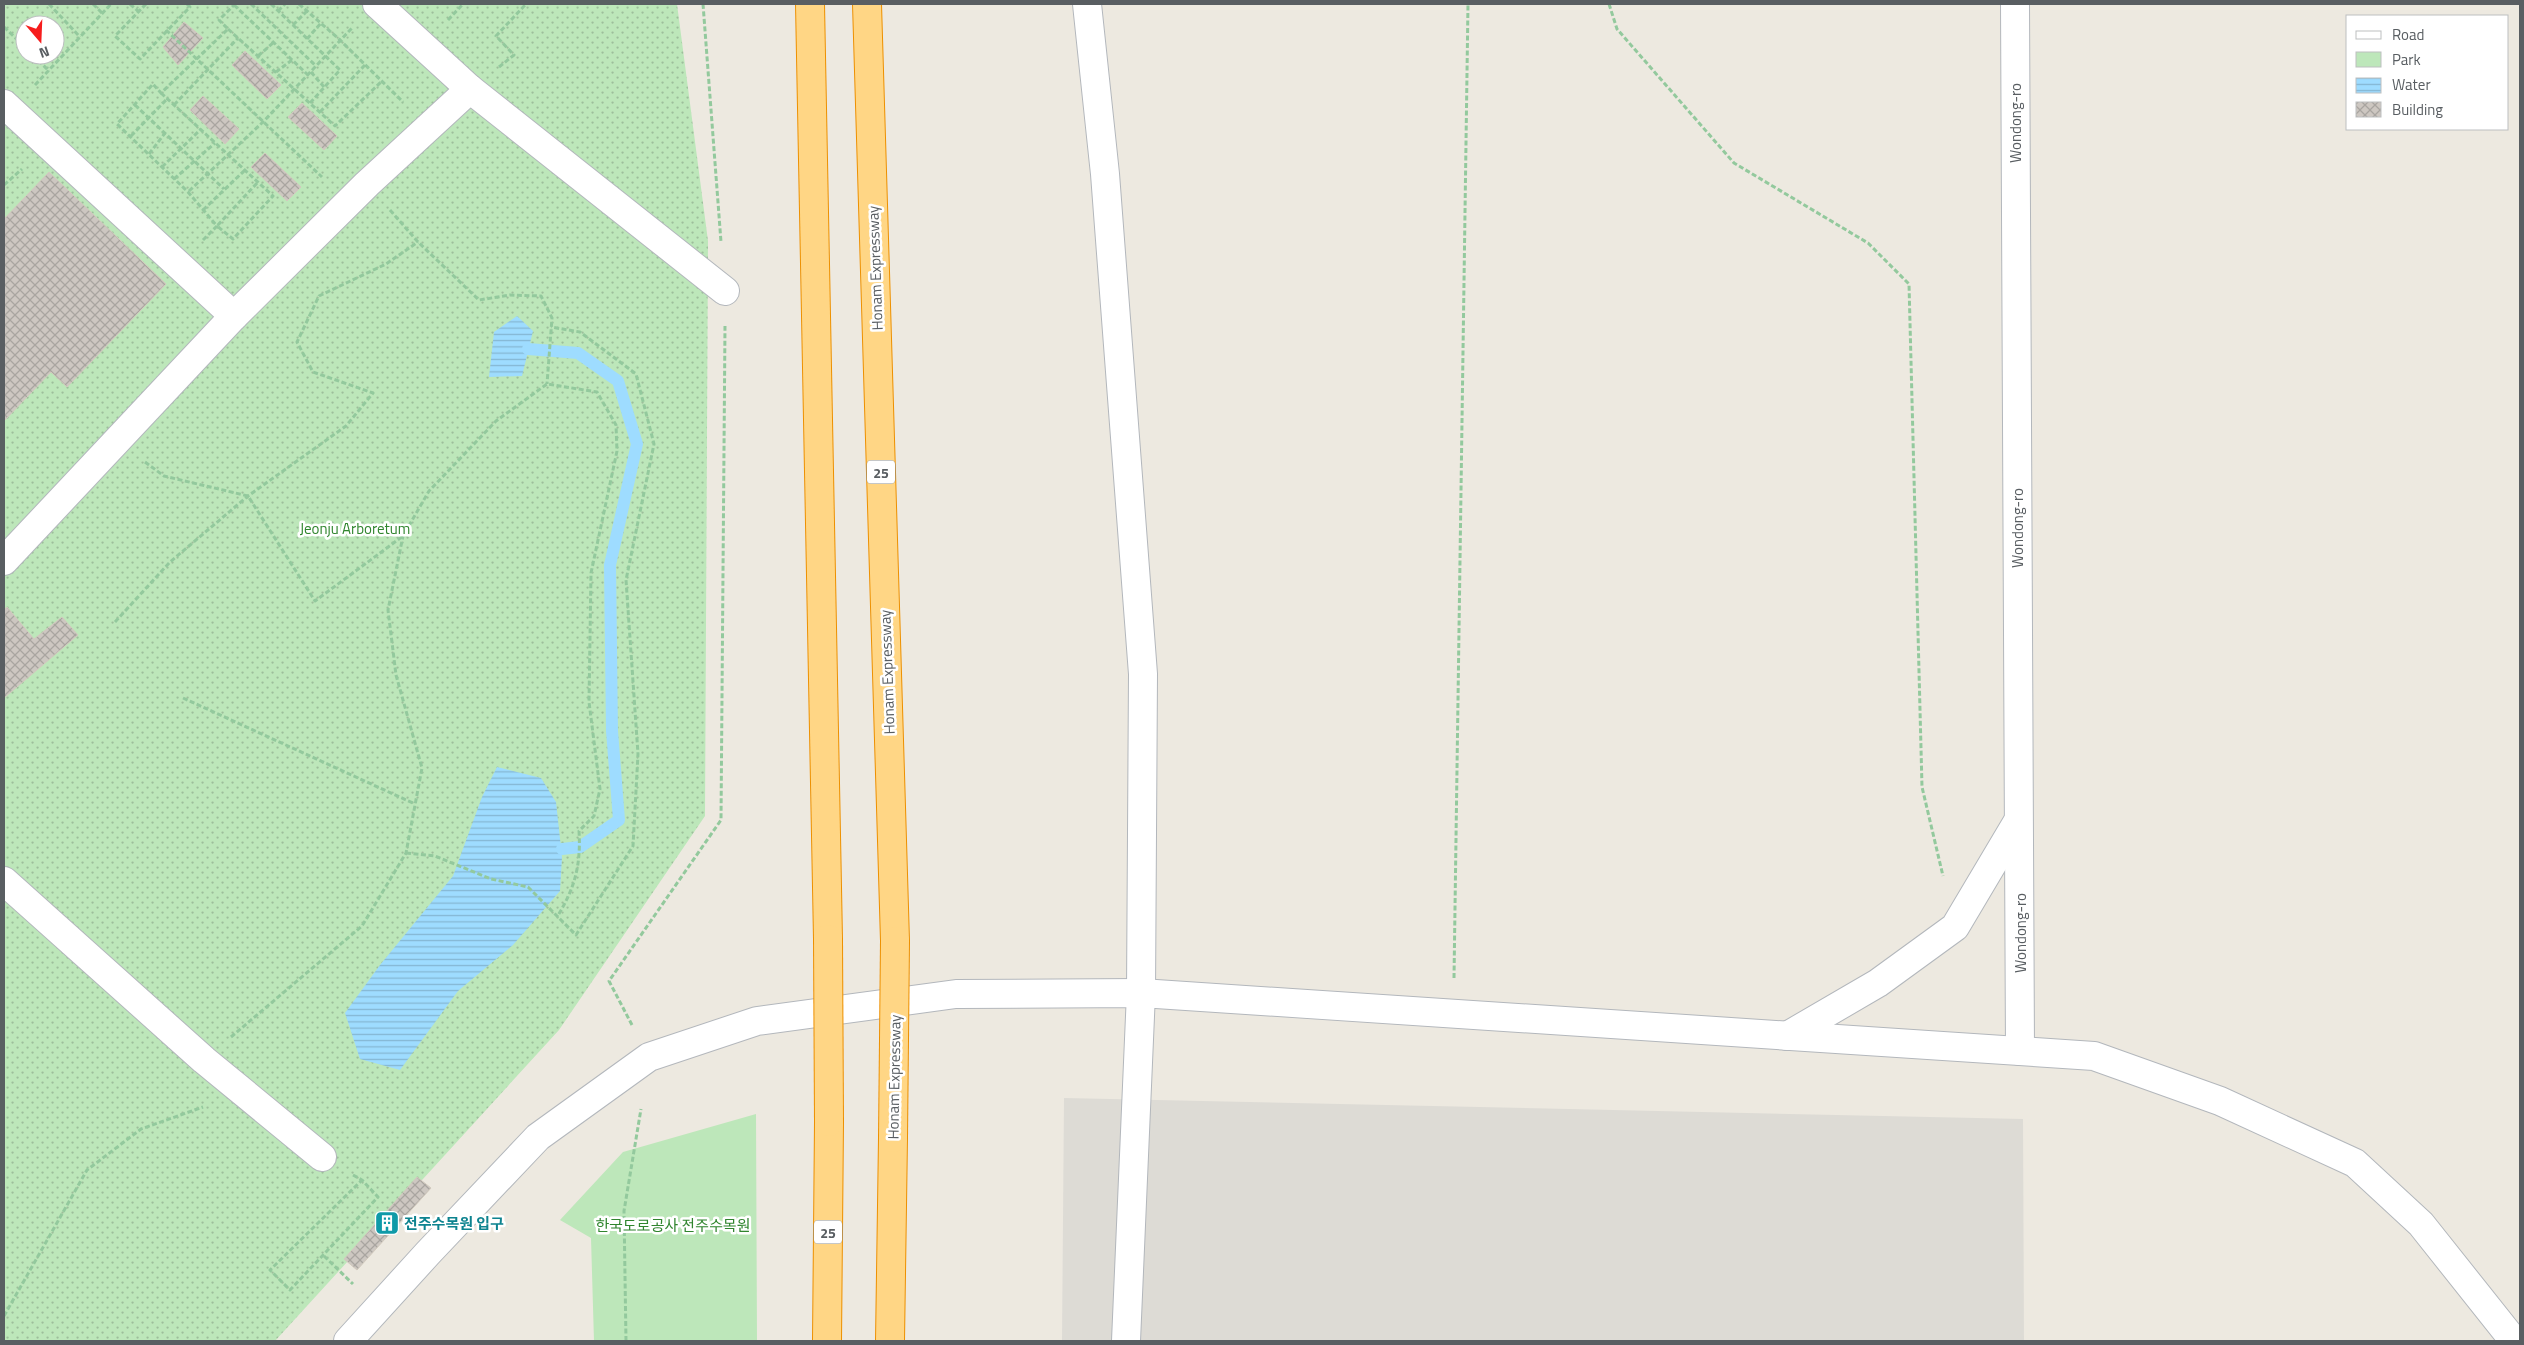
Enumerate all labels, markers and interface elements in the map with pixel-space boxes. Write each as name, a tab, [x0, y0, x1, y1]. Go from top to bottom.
north arrow	[15, 15, 65, 65]
legend	[2346, 15, 2509, 130]
text: Road	[2392, 23, 2424, 46]
text: N	[36, 41, 52, 64]
text: Park	[2392, 48, 2421, 71]
text: Water	[2392, 73, 2431, 96]
street label: Wondong-ro	[2004, 83, 2027, 163]
text: Building	[2392, 98, 2443, 121]
street label: Honam Expressway	[861, 205, 889, 331]
road number: 25	[867, 461, 895, 484]
street label: Wondong-ro	[2006, 488, 2029, 568]
park label: Jeonju Arboretum	[300, 517, 410, 540]
street label: Honam Expressway	[873, 609, 901, 735]
street label: Wondong-ro	[2009, 893, 2032, 973]
street label: Honam Expressway	[881, 1014, 907, 1140]
building icon: 전주수목원 입구	[374, 1210, 400, 1236]
place label: 전주수목원 입구	[404, 1212, 504, 1235]
park label: 한국도로공사 전주수목원	[595, 1214, 751, 1237]
road number: 25	[814, 1220, 842, 1244]

